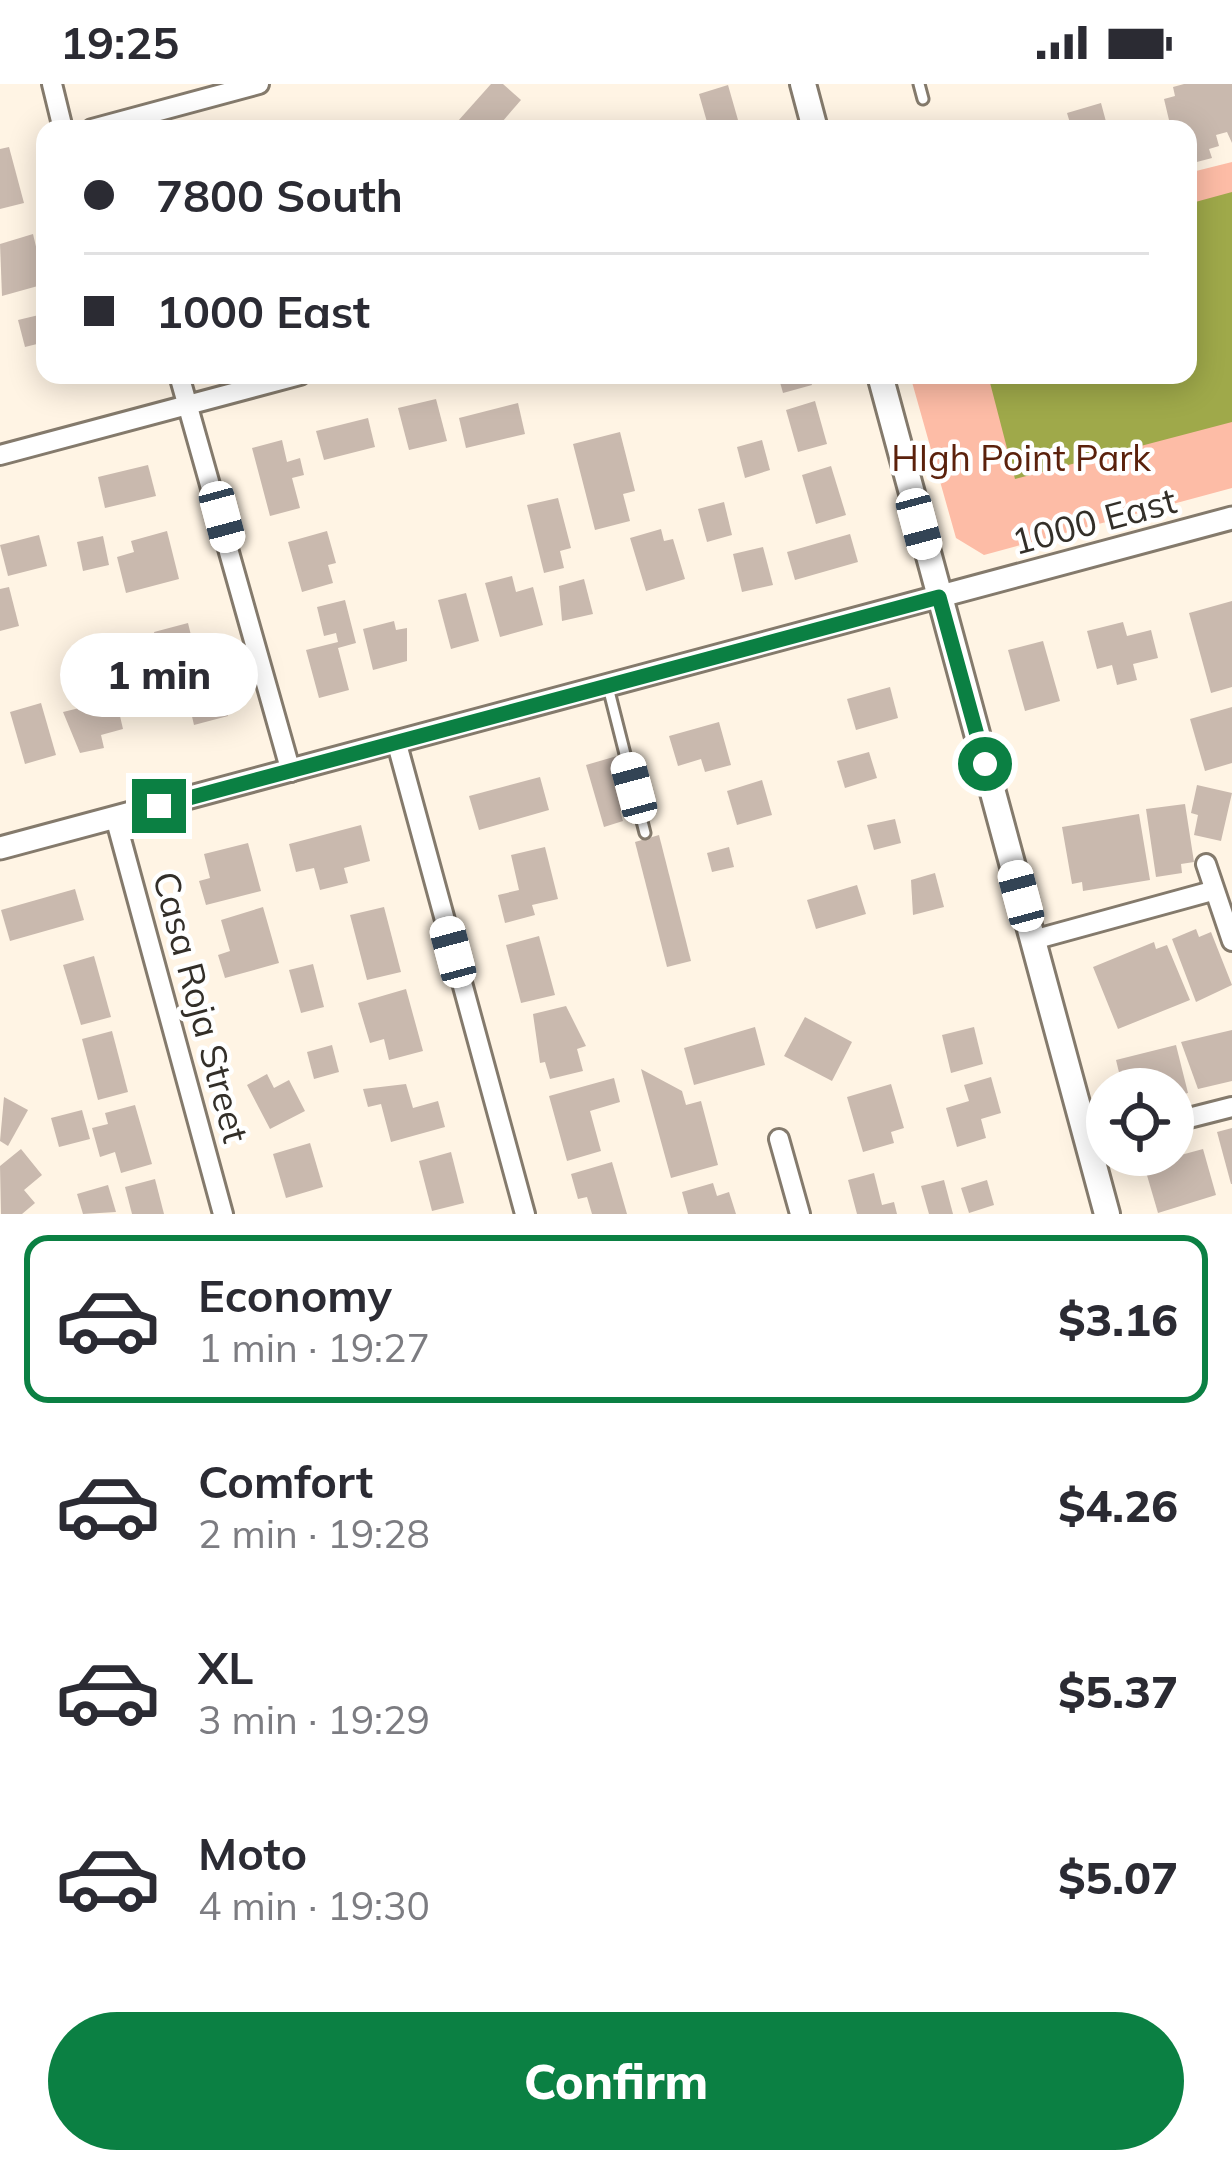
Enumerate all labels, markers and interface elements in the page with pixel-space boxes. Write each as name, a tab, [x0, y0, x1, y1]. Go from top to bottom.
text: 19:25	[60, 14, 179, 70]
text: 7800 South	[156, 167, 403, 223]
text: 1000 East	[156, 283, 370, 339]
park label: HIgh Point Park	[891, 435, 1151, 480]
street label: 1000 East	[1007, 477, 1181, 564]
car	[195, 478, 249, 556]
car	[892, 485, 946, 563]
callout: 1 min	[60, 632, 258, 716]
text: 1 min	[107, 650, 211, 699]
route start	[958, 737, 1012, 791]
car	[607, 749, 661, 827]
route end	[132, 779, 186, 833]
car	[994, 857, 1048, 935]
street label: Casa Roja Street	[144, 866, 259, 1147]
car	[426, 913, 480, 991]
map controls	[1086, 1068, 1194, 1176]
button: locate	[1086, 1068, 1194, 1176]
icon: car	[54, 1265, 162, 1373]
text: Economy	[198, 1267, 392, 1323]
text: $3.16	[1058, 1291, 1178, 1347]
text: 1 min · 19:27	[198, 1323, 430, 1372]
icon: car	[54, 1451, 162, 1559]
text: Comfort	[198, 1453, 373, 1509]
text: $4.26	[1058, 1477, 1178, 1533]
text: 2 min · 19:28	[198, 1509, 430, 1558]
icon: car	[54, 1637, 162, 1745]
text: XL	[198, 1639, 253, 1695]
text: $5.37	[1058, 1663, 1178, 1719]
text: 3 min · 19:29	[198, 1695, 430, 1744]
icon: car	[54, 1823, 162, 1931]
text: Moto	[198, 1825, 307, 1881]
text: $5.07	[1058, 1849, 1178, 1905]
text: 4 min · 19:30	[198, 1881, 430, 1930]
button: Confirm	[48, 2012, 1184, 2150]

